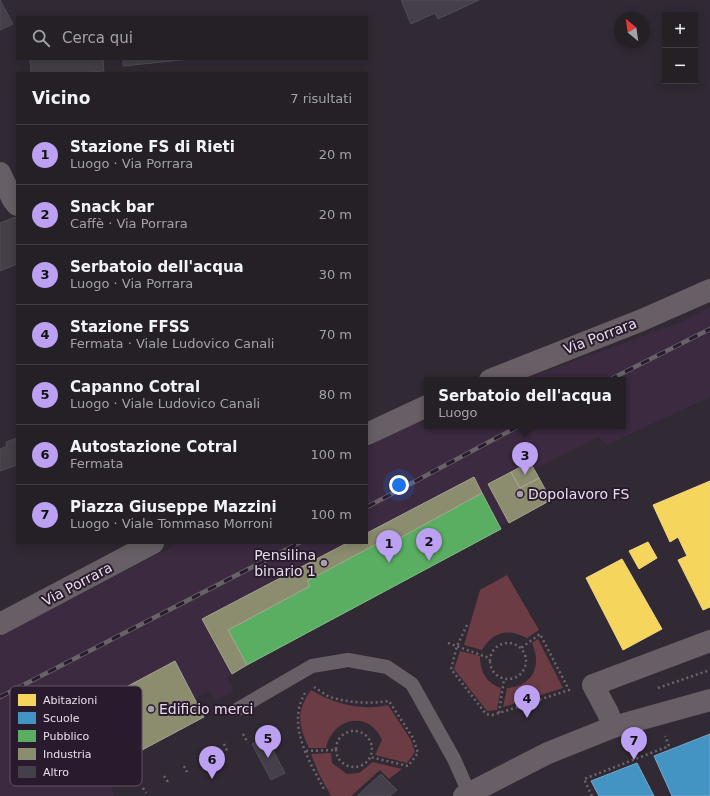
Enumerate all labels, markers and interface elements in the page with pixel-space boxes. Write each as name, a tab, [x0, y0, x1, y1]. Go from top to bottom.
north arrow	[614, 12, 650, 48]
map controls	[662, 12, 698, 84]
button: +	[662, 12, 698, 48]
search box	[16, 16, 368, 60]
icon: search	[30, 27, 52, 49]
text: Cerca qui	[62, 29, 133, 47]
button: −	[662, 48, 698, 84]
text: Vicino	[32, 88, 90, 108]
text: 7 risultati	[290, 91, 352, 106]
text: Stazione FS di Rieti	[70, 138, 235, 156]
text: 1	[40, 147, 50, 162]
text: 20 m	[319, 147, 352, 162]
text: Luogo · Via Porrara	[70, 156, 193, 171]
text: Snack bar	[70, 198, 154, 216]
text: 2	[40, 207, 50, 222]
text: 20 m	[319, 207, 352, 222]
text: Caffè · Via Porrara	[70, 216, 188, 231]
text: Serbatoio dell'acqua	[70, 258, 244, 276]
text: 3	[40, 267, 50, 282]
text: 30 m	[319, 267, 352, 282]
text: Luogo · Via Porrara	[70, 276, 193, 291]
street label: Via Porrara	[561, 315, 639, 357]
text: Stazione FFSS	[70, 318, 190, 336]
text: 4	[40, 327, 50, 342]
text: 70 m	[319, 327, 352, 342]
text: Fermata · Viale Ludovico Canali	[70, 336, 274, 351]
popup	[424, 377, 626, 429]
text: Capanno Cotral	[70, 378, 200, 396]
text: 5	[40, 387, 50, 402]
text: 80 m	[319, 387, 352, 402]
text: Serbatoio dell'acqua	[438, 387, 612, 405]
text: Luogo · Viale Ludovico Canali	[70, 396, 260, 411]
text: Luogo	[438, 405, 478, 420]
text: Autostazione Cotral	[70, 438, 237, 456]
pin: 3	[512, 442, 538, 475]
text: 6	[40, 447, 50, 462]
text: 100 m	[310, 447, 352, 462]
text: Fermata	[70, 456, 124, 471]
your location	[389, 475, 409, 495]
place label: Dopolavoro FS	[528, 486, 629, 502]
marker: Dopolavoro FS	[515, 489, 525, 499]
text: Piazza Giuseppe Mazzini	[70, 498, 277, 516]
text: 7	[40, 507, 50, 522]
text: 100 m	[310, 507, 352, 522]
text: Luogo · Viale Tommaso Morroni	[70, 516, 273, 531]
pin: 2	[416, 528, 442, 561]
pin: 1	[376, 530, 402, 563]
place label: Pensilina binario 1	[254, 547, 316, 579]
marker: Pensilina binario 1	[319, 558, 329, 568]
street label: Via Porrara	[39, 559, 115, 609]
pin: 4	[514, 685, 540, 718]
legend	[10, 686, 142, 786]
text: Abitazioni	[43, 694, 97, 707]
place label: Edificio merci	[159, 701, 253, 717]
marker: Edificio merci	[146, 704, 156, 714]
text: Scuole	[43, 712, 80, 725]
pin: 5	[255, 725, 281, 758]
pin: 7	[621, 727, 647, 760]
text: Pubblico	[43, 730, 90, 743]
pin: 6	[199, 746, 225, 779]
text: Industria	[43, 748, 92, 761]
text: Altro	[43, 766, 69, 779]

